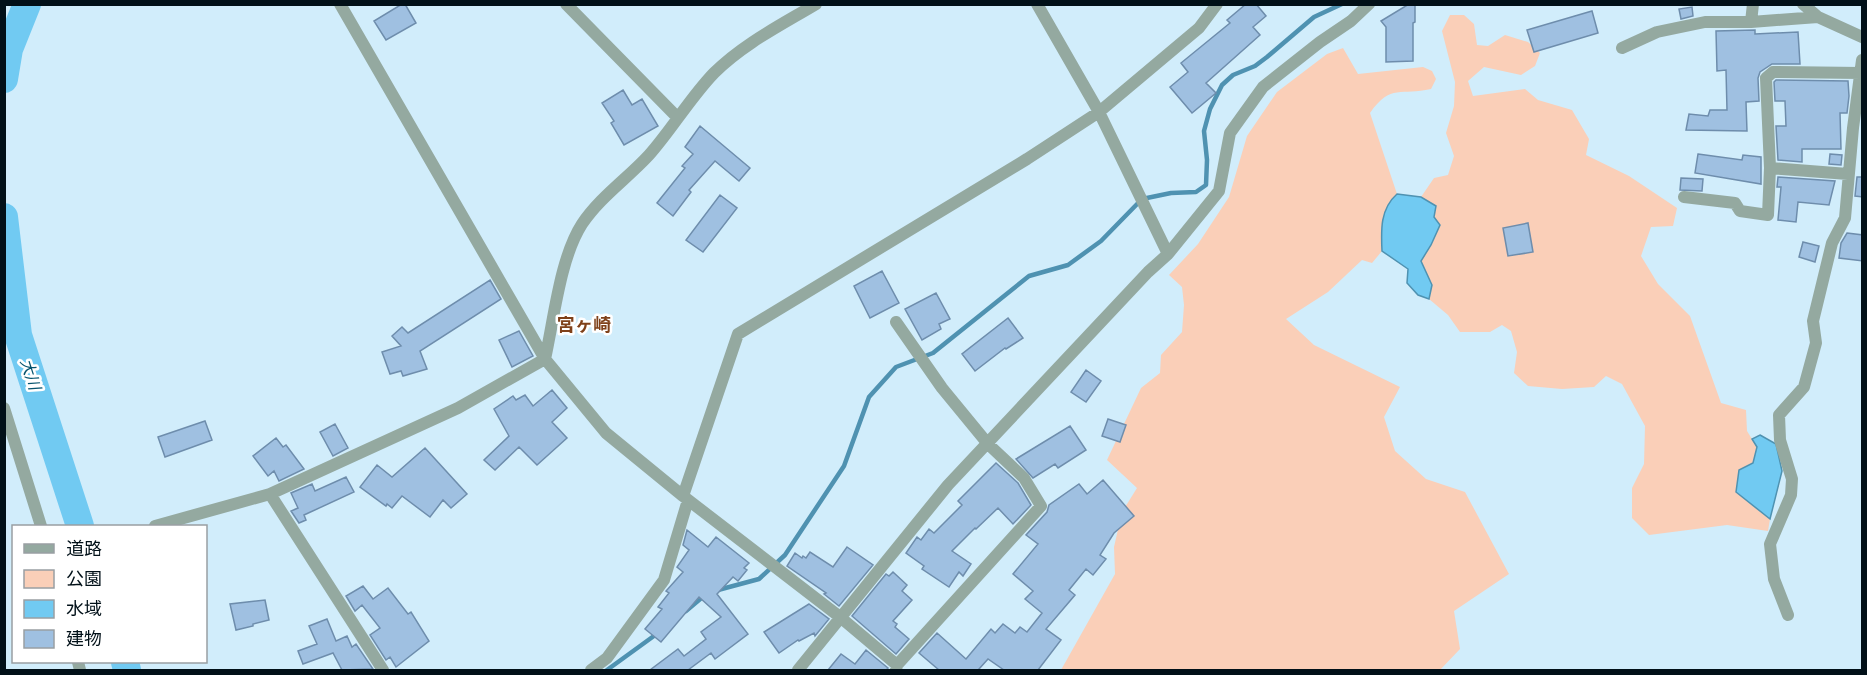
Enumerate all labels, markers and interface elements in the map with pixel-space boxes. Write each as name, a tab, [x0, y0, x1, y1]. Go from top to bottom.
district label: 宮ヶ崎	[557, 314, 611, 336]
water label: 大川	[17, 356, 45, 394]
legend	[12, 525, 207, 663]
text: 道路	[66, 538, 102, 560]
text: 公園	[66, 568, 102, 590]
text: 水域	[66, 598, 102, 620]
text: 建物	[66, 628, 102, 650]

